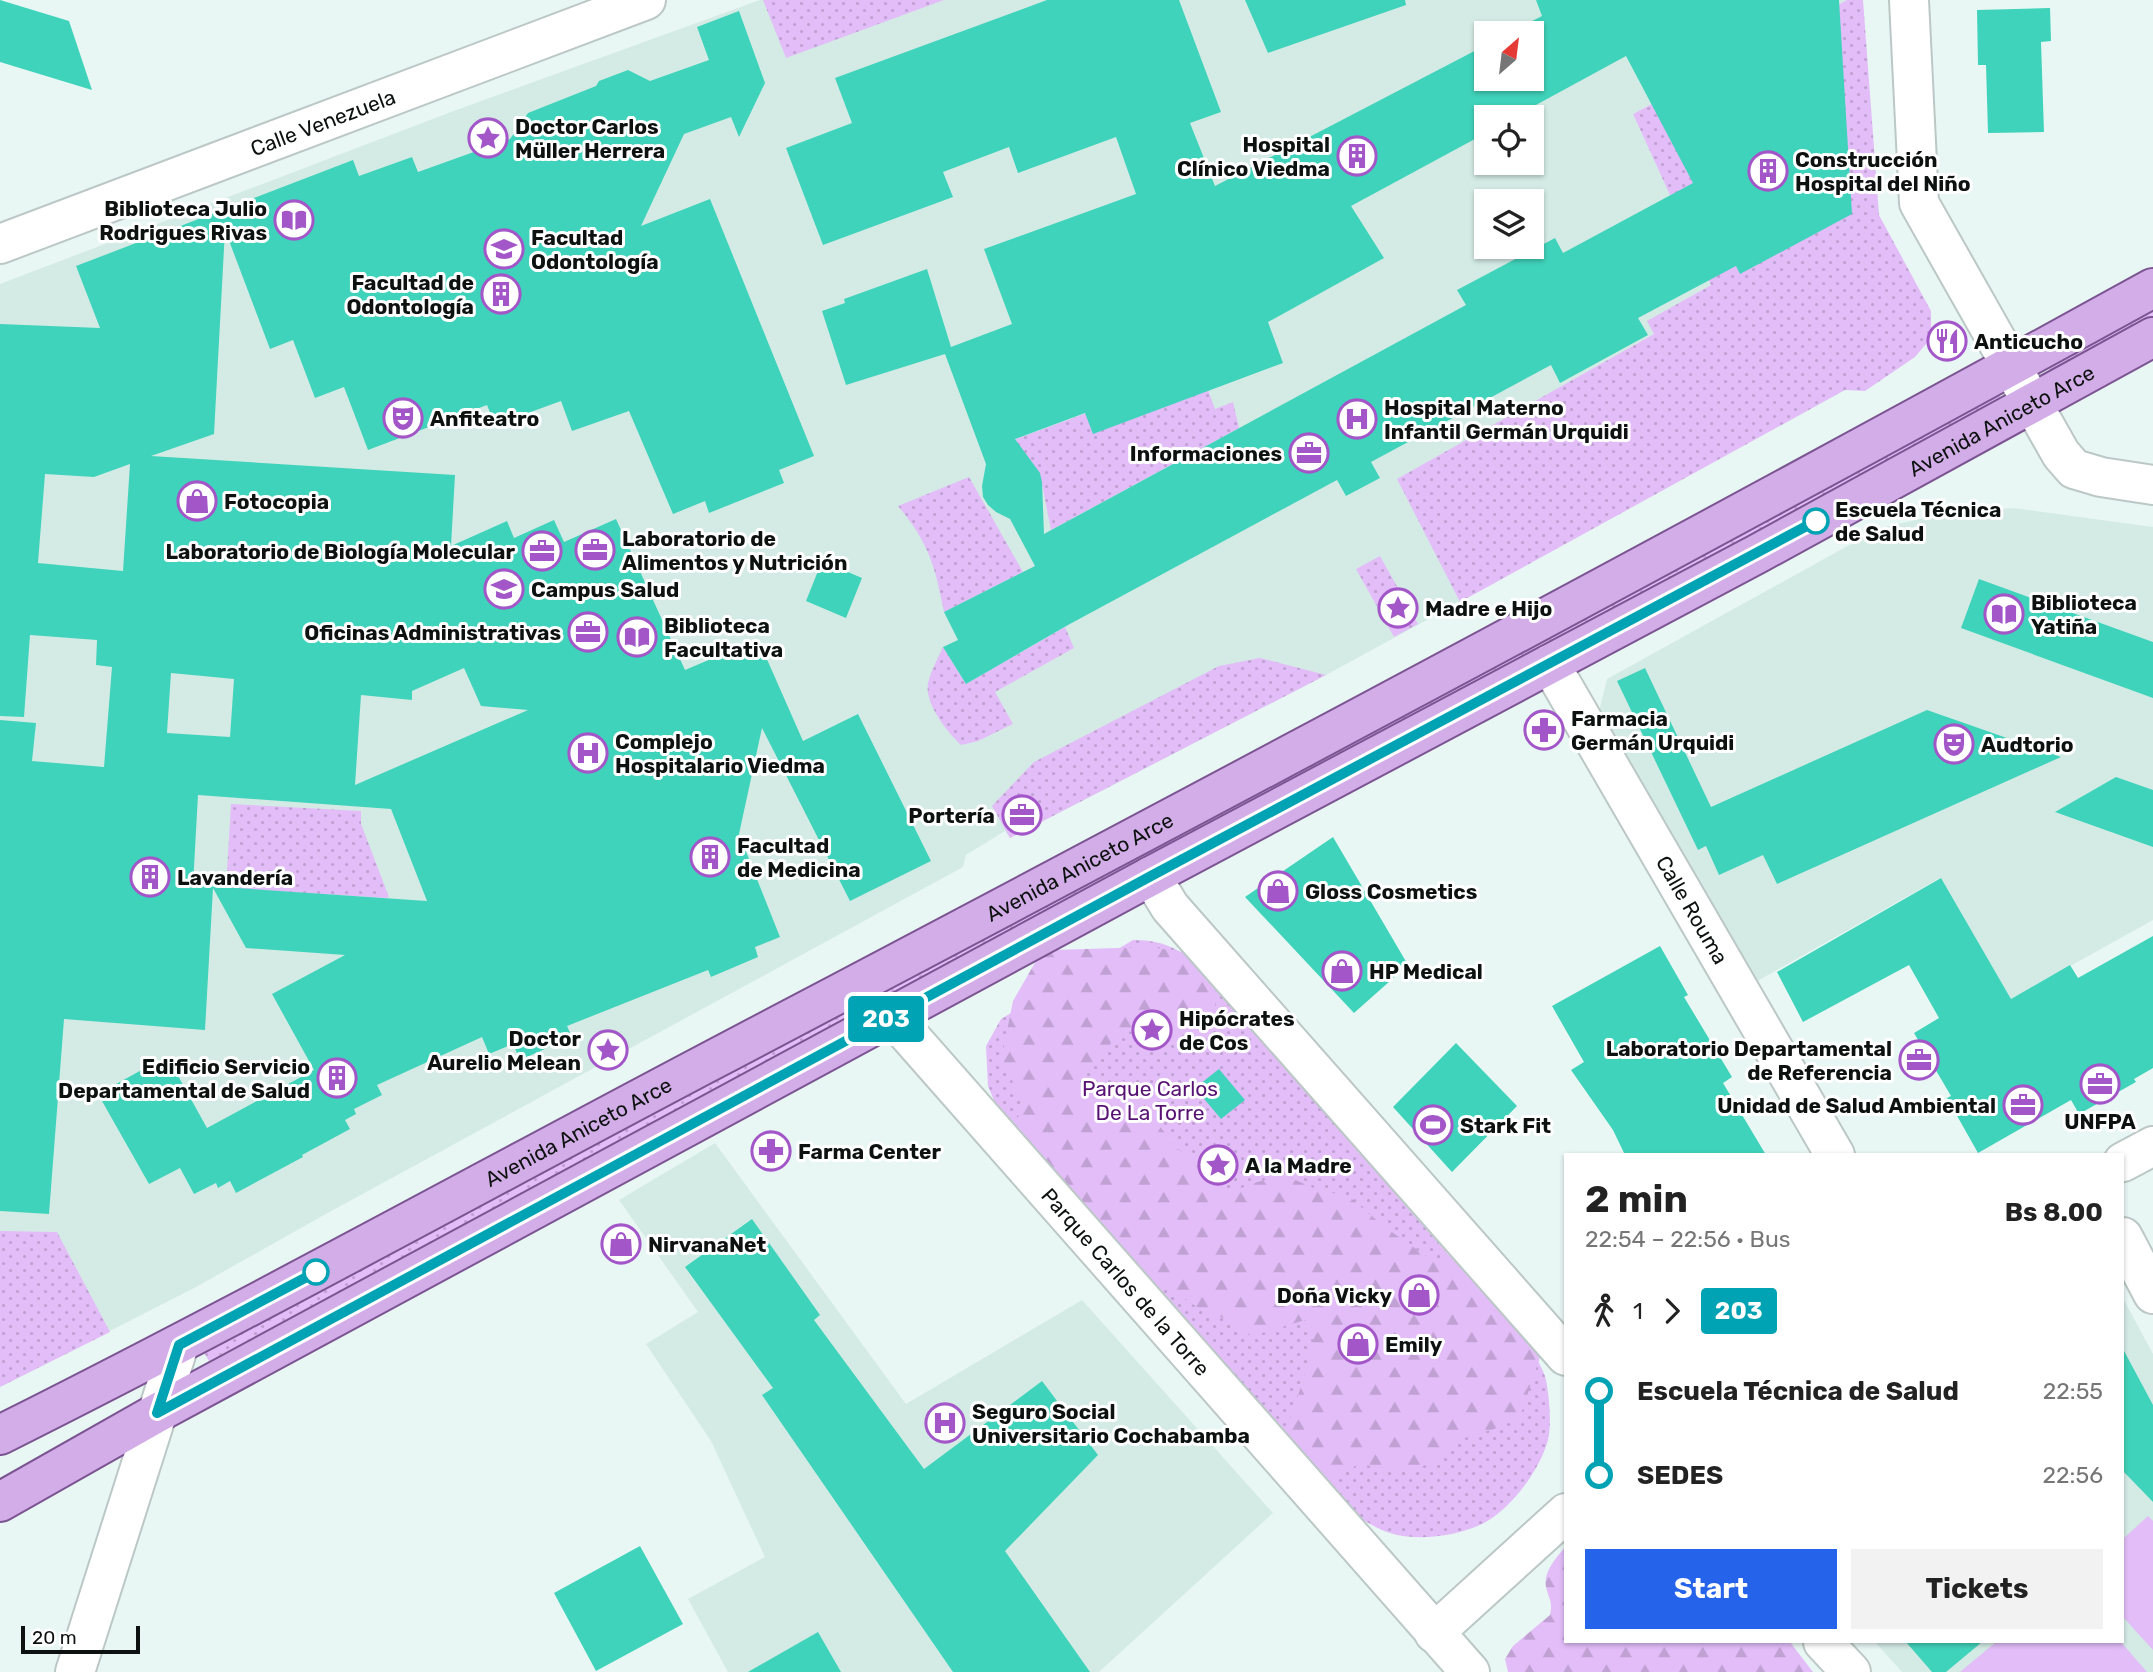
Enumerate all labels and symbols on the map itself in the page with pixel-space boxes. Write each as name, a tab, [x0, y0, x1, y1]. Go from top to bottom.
north arrow	[1474, 21, 1544, 91]
street label: Calle Venezuela	[247, 83, 399, 161]
place label: Doctor Carlos Müller Herrera	[515, 114, 665, 163]
place icon: Doctor Carlos Müller Herrera	[467, 117, 509, 159]
place label: Hospital Clínico Viedma	[1177, 132, 1330, 181]
building icon: Hospital Clínico Viedma	[1336, 135, 1378, 177]
place label: Construcción Hospital del Niño	[1795, 147, 1971, 196]
building icon: Construcción Hospital del Niño	[1747, 150, 1789, 192]
place label: Biblioteca Julio Rodrigues Rivas	[99, 196, 267, 245]
library icon: Biblioteca Julio Rodrigues Rivas	[273, 199, 315, 241]
place label: Facultad Odontología	[531, 225, 659, 274]
school or university icon: Facultad Odontología	[483, 228, 525, 270]
place label: Facultad de Odontología	[346, 270, 474, 319]
building icon: Facultad de Odontología	[480, 273, 522, 315]
restaurant icon: Anticucho	[1926, 320, 1968, 362]
place label: Anticucho	[1974, 329, 2083, 354]
street label: Avenida Aniceto Arce	[1904, 359, 2099, 481]
place label: Hospital Materno Infantil Germán Urquidi	[1384, 395, 1629, 444]
theatre icon: Anfiteatro	[382, 397, 424, 439]
hospital icon: Hospital Materno Infantil Germán Urquidi	[1336, 398, 1378, 440]
place label: Anfiteatro	[430, 406, 539, 431]
office icon: Informaciones	[1288, 432, 1330, 474]
place label: Informaciones	[1130, 441, 1282, 466]
shop icon: Fotocopia	[176, 480, 218, 522]
place label: Fotocopia	[224, 489, 329, 514]
place label: Escuela Técnica de Salud	[1835, 497, 2001, 546]
marker: Escuela Técnica de Salud	[1803, 508, 1829, 534]
place label: Laboratorio de Alimentos y Nutrición	[622, 526, 847, 575]
office icon: Laboratorio de Alimentos y Nutrición	[574, 529, 616, 571]
office icon: Laboratorio de Biología Molecular	[521, 530, 563, 572]
place label: Laboratorio de Biología Molecular	[166, 539, 515, 564]
school or university icon: Campus Salud	[483, 568, 525, 610]
place label: Campus Salud	[531, 577, 679, 602]
place icon: Madre e Hijo	[1377, 587, 1419, 629]
place label: Biblioteca Yatiña	[2031, 590, 2137, 639]
library icon: Biblioteca Yatiña	[1983, 593, 2025, 635]
place label: Madre e Hijo	[1425, 596, 1552, 621]
office icon: Oficinas Administrativas	[567, 611, 609, 653]
place label: Biblioteca Facultativa	[664, 613, 783, 662]
library icon: Biblioteca Facultativa	[616, 616, 658, 658]
place label: Oficinas Administrativas	[304, 620, 561, 645]
place label: Farmacia Germán Urquidi	[1571, 706, 1734, 755]
pharmacy icon: Farmacia Germán Urquidi	[1523, 709, 1565, 751]
theatre icon: Audtorio	[1933, 723, 1975, 765]
place label: Complejo Hospitalario Viedma	[615, 729, 825, 778]
hospital icon: Complejo Hospitalario Viedma	[567, 732, 609, 774]
place label: Audtorio	[1981, 732, 2074, 757]
office icon: Portería	[1001, 794, 1043, 836]
place label: Portería	[908, 803, 995, 828]
street label: Avenida Aniceto Arce	[982, 807, 1177, 926]
place label: Facultad de Medicina	[737, 833, 861, 882]
building icon: Facultad de Medicina	[689, 836, 731, 878]
street label: Calle Rouma	[1651, 851, 1734, 968]
building icon: Lavandería	[129, 856, 171, 898]
place label: Lavandería	[177, 865, 293, 890]
shop icon: Gloss Cosmetics	[1257, 870, 1299, 912]
place label: Gloss Cosmetics	[1305, 879, 1477, 904]
shop icon: HP Medical	[1321, 950, 1363, 992]
place label: HP Medical	[1369, 959, 1483, 984]
line badge: 203	[846, 996, 926, 1042]
place label: Hipócrates de Cos	[1179, 1006, 1295, 1055]
place icon: Hipócrates de Cos	[1131, 1009, 1173, 1051]
place label: Doctor Aurelio Melean	[427, 1026, 581, 1075]
place icon: Doctor Aurelio Melean	[587, 1029, 629, 1071]
place label: Laboratorio Departamental de Referencia	[1606, 1036, 1892, 1085]
office icon: Laboratorio Departamental de Referencia	[1898, 1039, 1940, 1081]
place label: Edificio Servicio Departamental de Salud	[58, 1054, 310, 1103]
building icon: Edificio Servicio Departamental de Salud	[316, 1057, 358, 1099]
office icon: UNFPA	[2079, 1063, 2121, 1105]
street label: Avenida Aniceto Arce	[480, 1071, 676, 1192]
park label: Parque Carlos De La Torre	[1082, 1076, 1218, 1125]
office icon: Unidad de Salud Ambiental	[2002, 1084, 2044, 1126]
place label: Unidad de Salud Ambiental	[1717, 1093, 1996, 1118]
sports icon: Stark Fit	[1412, 1104, 1454, 1146]
place label: UNFPA	[2064, 1109, 2136, 1134]
place label: Stark Fit	[1460, 1113, 1551, 1138]
pharmacy icon: Farma Center	[750, 1130, 792, 1172]
place label: Farma Center	[798, 1139, 941, 1164]
place icon: A la Madre	[1197, 1144, 1239, 1186]
place label: A la Madre	[1245, 1153, 1352, 1178]
street label: Parque Carlos de la Torre	[1037, 1183, 1215, 1381]
shop icon: NirvanaNet	[600, 1223, 642, 1265]
place label: NirvanaNet	[648, 1232, 766, 1257]
unlabelled marker	[303, 1259, 329, 1285]
shop icon: Doña Vicky	[1398, 1274, 1440, 1316]
place label: Doña Vicky	[1277, 1283, 1392, 1308]
shop icon: Emily	[1337, 1323, 1379, 1365]
place label: Emily	[1385, 1332, 1443, 1357]
place label: Seguro Social Universitario Cochabamba	[972, 1399, 1250, 1448]
hospital icon: Seguro Social Universitario Cochabamba	[924, 1402, 966, 1444]
scale bar	[21, 1623, 140, 1655]

